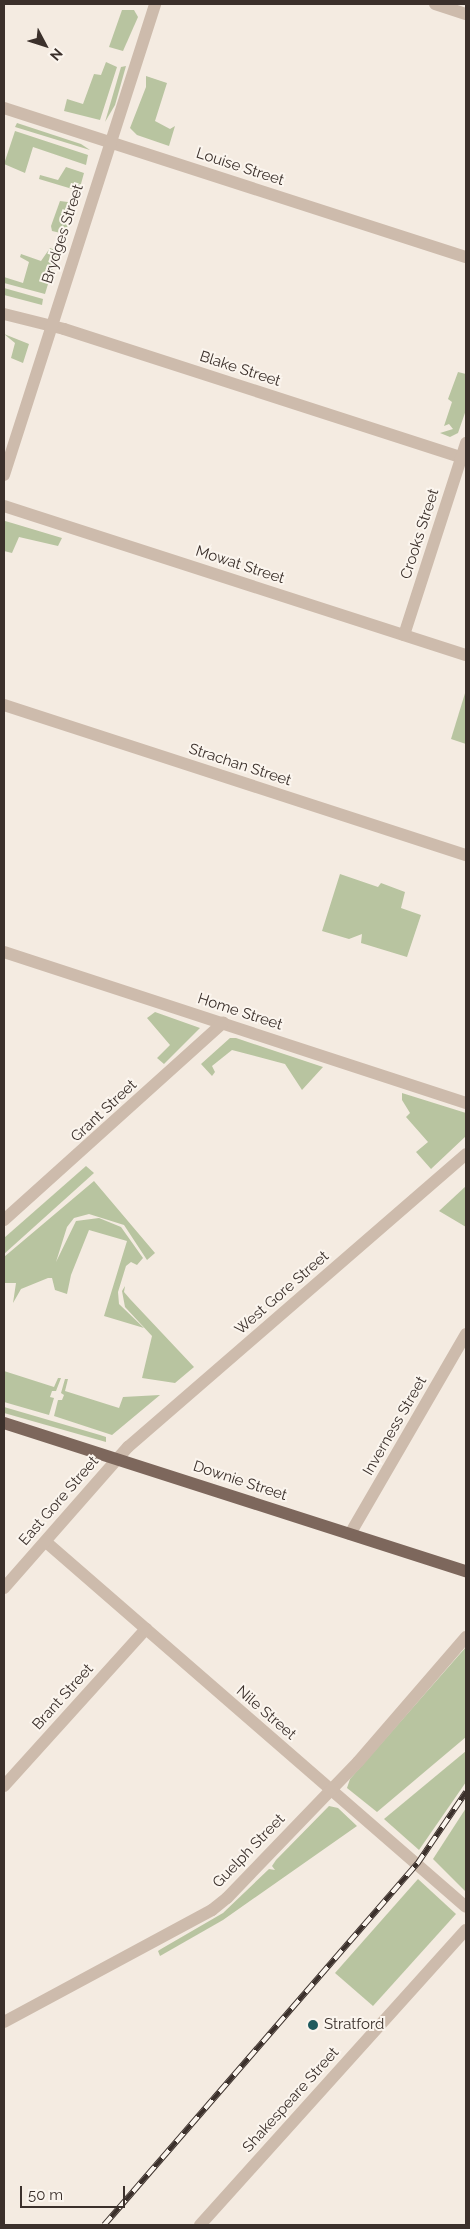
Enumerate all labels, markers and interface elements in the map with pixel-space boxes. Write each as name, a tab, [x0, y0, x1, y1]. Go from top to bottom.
north arrow	[20, 20, 70, 70]
text: N	[47, 45, 66, 64]
street label: Louise Street	[194, 144, 286, 190]
street label: Brydges Street	[38, 182, 88, 286]
street label: Blake Street	[197, 347, 283, 391]
street label: Crooks Street	[397, 487, 443, 581]
street label: Mowat Street	[193, 542, 287, 588]
street label: Strachan Street	[186, 740, 294, 790]
street label: Home Street	[195, 990, 285, 1034]
street label: Grant Street	[67, 1076, 141, 1146]
street label: West Gore Street	[231, 1247, 333, 1339]
street label: Inverness Street	[359, 1373, 431, 1479]
street label: East Gore Street	[15, 1453, 103, 1549]
street label: Downie Street	[191, 1457, 289, 1505]
street label: Brant Street	[29, 1660, 97, 1734]
street label: Nile Street	[232, 1682, 300, 1744]
street label: Guelph Street	[209, 1810, 289, 1892]
place label: Stratford	[324, 2016, 384, 2034]
marker: Stratford	[306, 2018, 320, 2032]
street label: Shakespeare Street	[239, 2044, 343, 2156]
scale bar	[22, 2176, 128, 2208]
text: 50 m	[28, 2186, 63, 2204]

